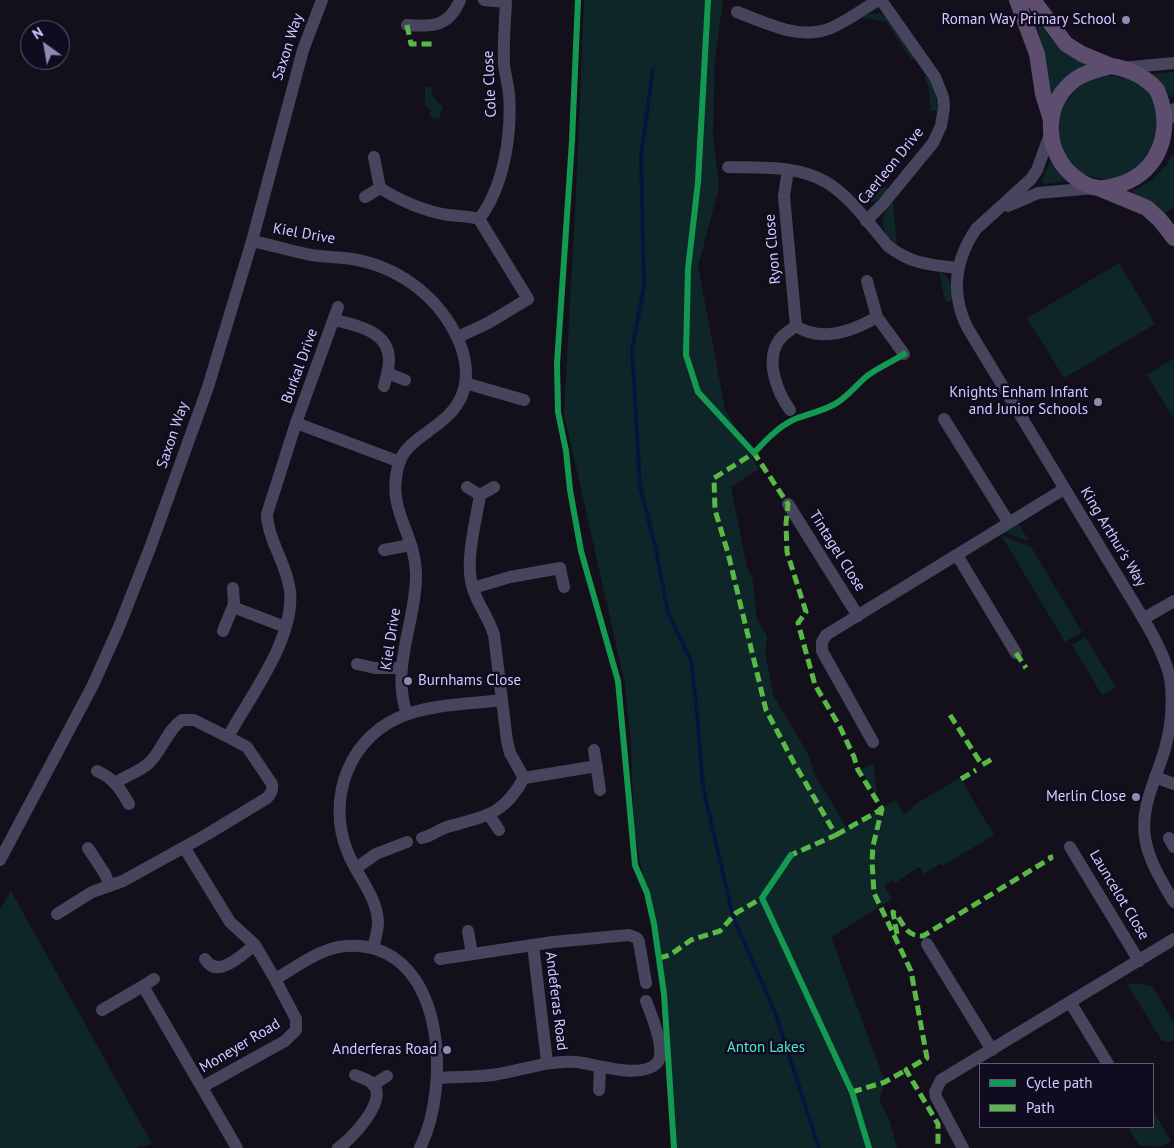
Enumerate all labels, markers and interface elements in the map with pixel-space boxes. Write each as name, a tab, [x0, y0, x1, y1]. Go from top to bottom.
street label: Saxon Way	[269, 11, 307, 83]
place label: Roman Way Primary School	[942, 11, 1116, 29]
marker: Roman Way Primary School	[1120, 14, 1132, 26]
north arrow	[20, 20, 70, 70]
text: N	[29, 23, 46, 43]
street label: Cole Close	[479, 50, 501, 118]
street label: Caerleon Drive	[854, 124, 928, 208]
street label: Ryon Close	[761, 213, 785, 285]
street label: Kiel Drive	[272, 220, 336, 248]
street label: Burkal Drive	[278, 326, 322, 406]
place label: Knights Enham Infant and Junior Schools	[949, 384, 1088, 419]
marker: Knights Enham Infant and Junior Schools	[1092, 396, 1104, 408]
street label: Saxon Way	[153, 399, 193, 471]
street label: King Arthur's Way	[1076, 484, 1150, 590]
street label: Tintagel Close	[805, 507, 869, 595]
street label: Kiel Drive	[377, 607, 405, 671]
place label: Burnhams Close	[418, 672, 521, 690]
marker: Burnhams Close	[402, 675, 414, 687]
place label: Merlin Close	[1046, 788, 1126, 806]
marker: Merlin Close	[1130, 791, 1142, 803]
street label: Launcelot Close	[1085, 847, 1153, 943]
street label: Andeferas Road	[541, 951, 571, 1051]
street label: Moneyer Road	[196, 1015, 284, 1077]
park label: Anton Lakes	[727, 1039, 805, 1057]
place label: Anderferas Road	[332, 1041, 437, 1059]
marker: Anderferas Road	[441, 1044, 453, 1056]
legend	[979, 1063, 1154, 1128]
text: Cycle path	[1026, 1073, 1092, 1092]
text: Path	[1026, 1098, 1055, 1117]

